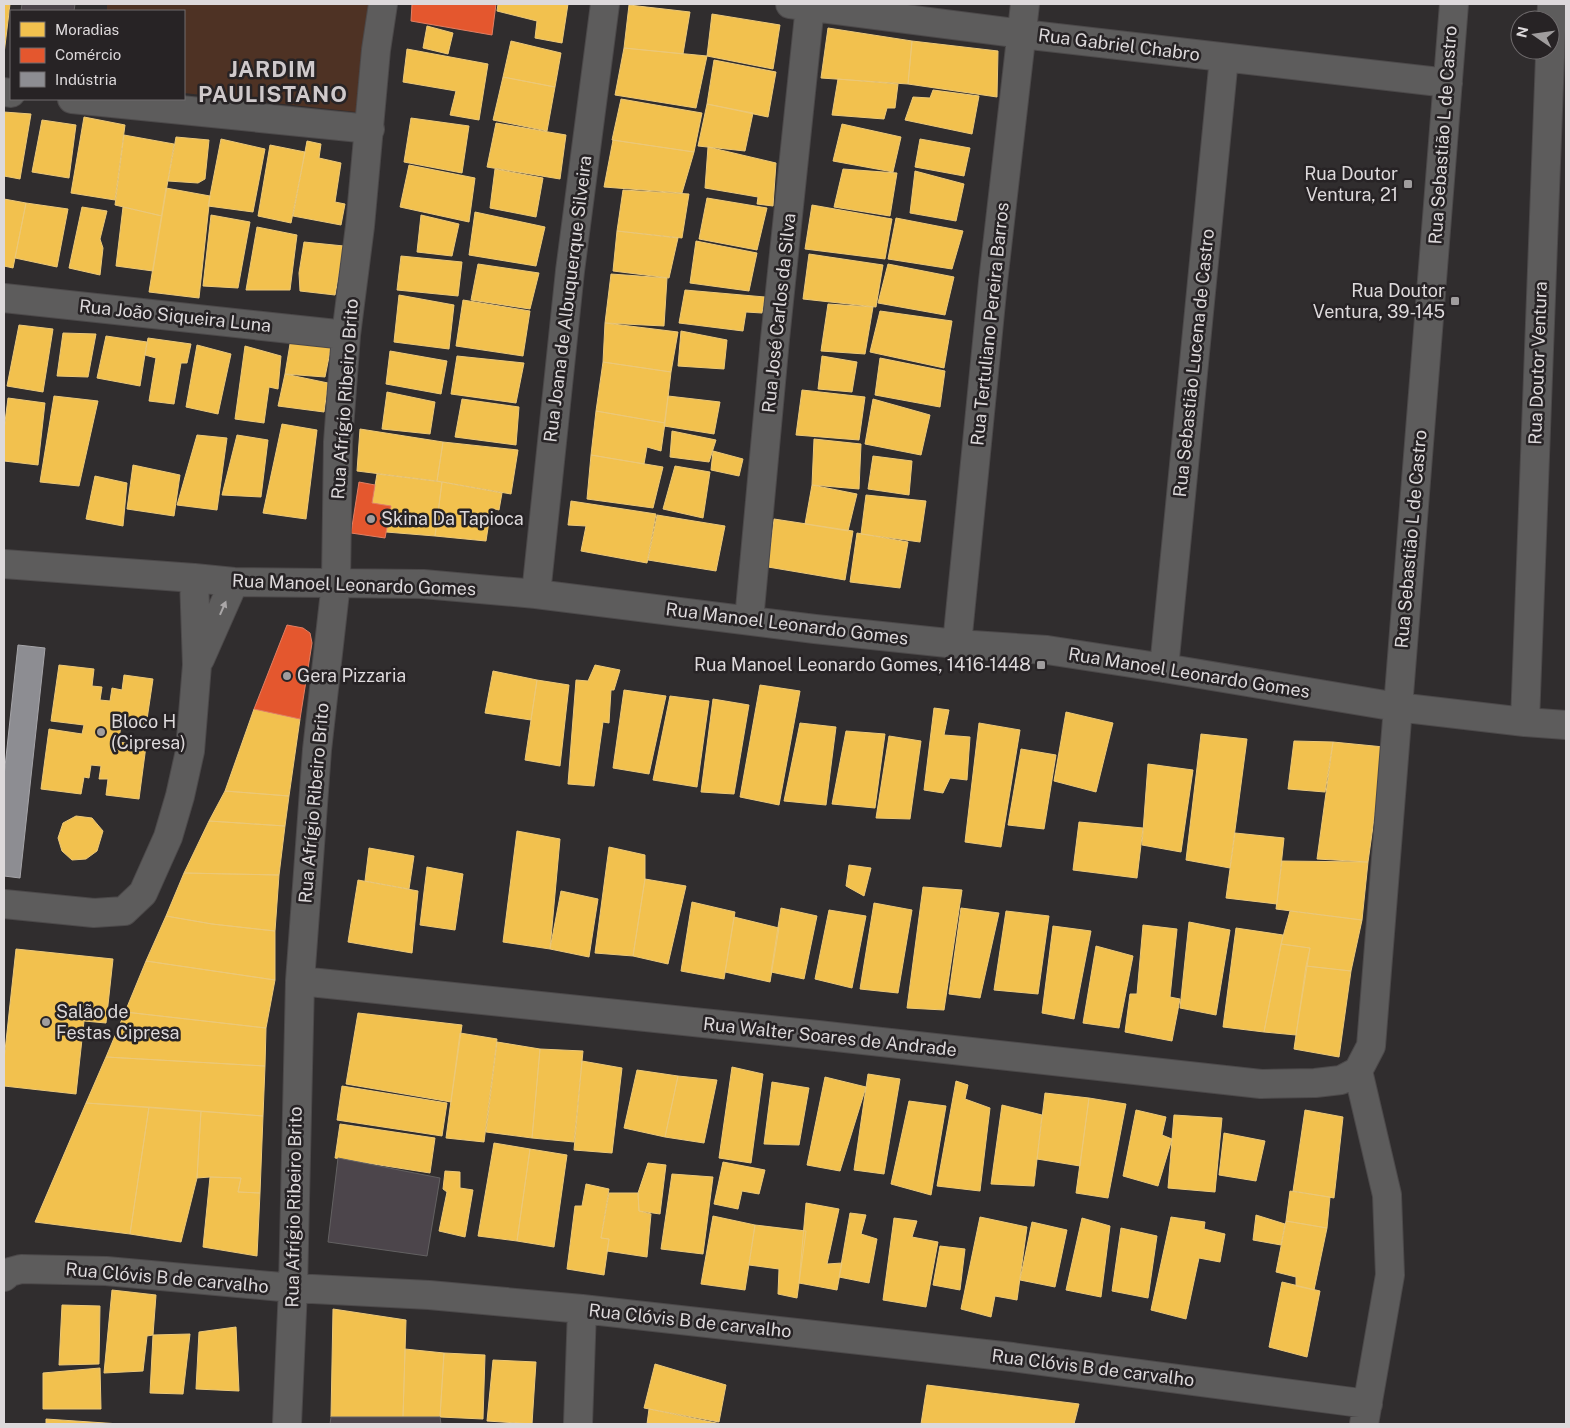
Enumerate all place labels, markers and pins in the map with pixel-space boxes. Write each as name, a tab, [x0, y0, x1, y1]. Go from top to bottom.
place label: Rua Doutor Ventura, 21	[1304, 163, 1398, 205]
marker: Rua Doutor Ventura, 21	[1402, 178, 1414, 190]
place label: Rua Doutor Ventura, 39-145	[1313, 280, 1445, 322]
marker: Rua Doutor Ventura, 39-145	[1449, 295, 1461, 307]
place label: Skina Da Tapioca	[381, 508, 524, 529]
marker: Skina Da Tapioca	[365, 513, 377, 525]
place label: Rua Manoel Leonardo Gomes, 1416-1448	[694, 654, 1031, 675]
marker: Rua Manoel Leonardo Gomes, 1416-1448	[1035, 659, 1047, 671]
place label: Gera Pizzaria	[297, 665, 406, 686]
marker: Gera Pizzaria	[281, 670, 293, 682]
place label: Bloco H (Cipresa)	[111, 711, 186, 753]
marker: Bloco H (Cipresa)	[95, 726, 107, 738]
place label: Salão de Festas Cipresa	[56, 1001, 180, 1043]
marker: Salão de Festas Cipresa	[40, 1016, 52, 1028]

